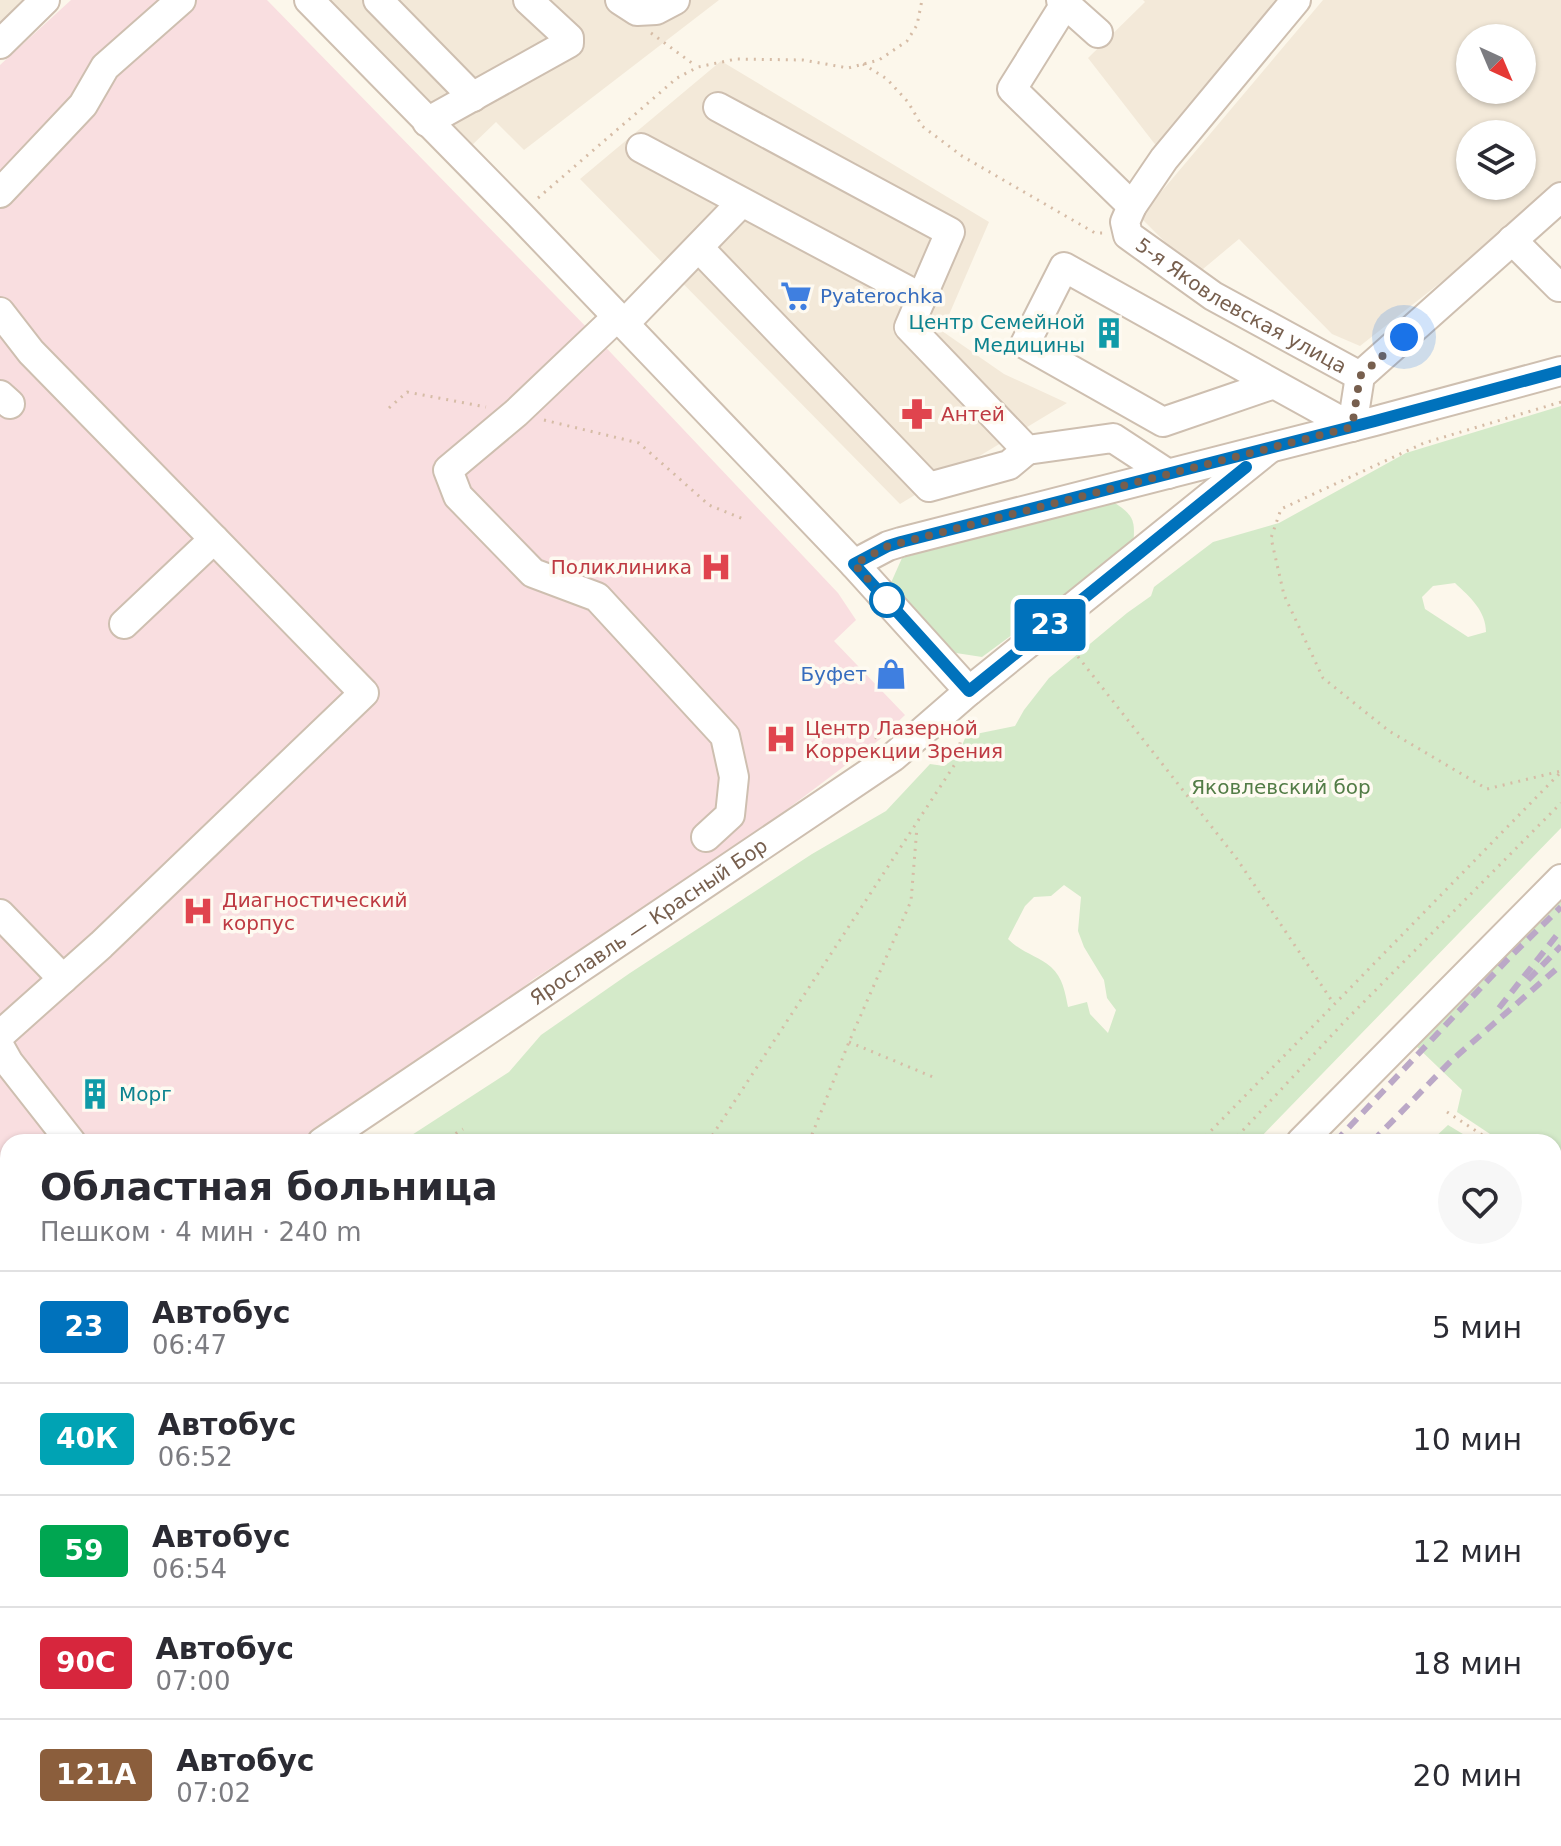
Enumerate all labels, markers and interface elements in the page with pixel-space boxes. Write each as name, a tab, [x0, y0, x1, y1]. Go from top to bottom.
north arrow	[1456, 24, 1536, 104]
map controls	[1456, 24, 1536, 200]
button: layers	[1456, 120, 1536, 200]
street label: 5-я Яковлевская улица	[1131, 232, 1351, 378]
supermarket icon: Pyaterochka	[779, 279, 813, 313]
place label: Pyaterochka	[820, 284, 943, 308]
place label: Центр Семейной Медицины	[908, 310, 1085, 357]
building icon: Центр Семейной Медицины	[1092, 316, 1126, 350]
your location	[1384, 317, 1424, 357]
pharmacy icon: Антей	[900, 397, 934, 431]
place label: Антей	[941, 402, 1005, 426]
hospital icon: Поликлиника	[699, 550, 733, 584]
place label: Поликлиника	[551, 555, 692, 579]
unlabelled marker	[870, 583, 904, 617]
line badge: 23	[1014, 599, 1086, 651]
text: 23	[1031, 608, 1069, 641]
shop icon: Буфет	[874, 657, 908, 691]
place label: Буфет	[800, 662, 867, 686]
place label: Центр Лазерной Коррекции Зрения	[805, 716, 1003, 763]
hospital icon: Центр Лазерной Коррекции Зрения	[764, 722, 798, 756]
park label: Яковлевский бор	[1191, 775, 1371, 799]
street label: Ярославль — Красный Бор	[525, 833, 772, 1010]
place label: Диагностический корпус	[222, 888, 408, 935]
hospital icon: Диагностический корпус	[181, 894, 215, 928]
building icon: Морг	[78, 1077, 112, 1111]
place label: Морг	[119, 1082, 172, 1106]
button: heart	[1438, 1160, 1522, 1244]
text: Областная больница	[40, 1165, 498, 1209]
text: Пешком · 4 мин · 240 m	[40, 1217, 362, 1247]
text: Автобус	[152, 1295, 291, 1330]
text: 23	[65, 1310, 103, 1343]
text: 5 мин	[1432, 1310, 1522, 1345]
text: 06:47	[152, 1330, 227, 1360]
text: Автобус	[158, 1407, 296, 1442]
text: 40К	[56, 1422, 118, 1455]
text: 10 мин	[1413, 1422, 1522, 1457]
text: 06:52	[158, 1442, 233, 1472]
text: Автобус	[152, 1519, 291, 1554]
text: 59	[65, 1534, 103, 1567]
text: 12 мин	[1413, 1534, 1522, 1569]
text: 06:54	[152, 1554, 227, 1584]
text: Автобус	[156, 1631, 294, 1666]
text: 90С	[56, 1646, 116, 1679]
text: 18 мин	[1413, 1646, 1522, 1681]
text: 07:00	[156, 1666, 230, 1696]
text: Автобус	[176, 1743, 315, 1778]
text: 121А	[56, 1758, 136, 1791]
text: 20 мин	[1413, 1758, 1522, 1793]
text: 07:02	[176, 1778, 251, 1808]

